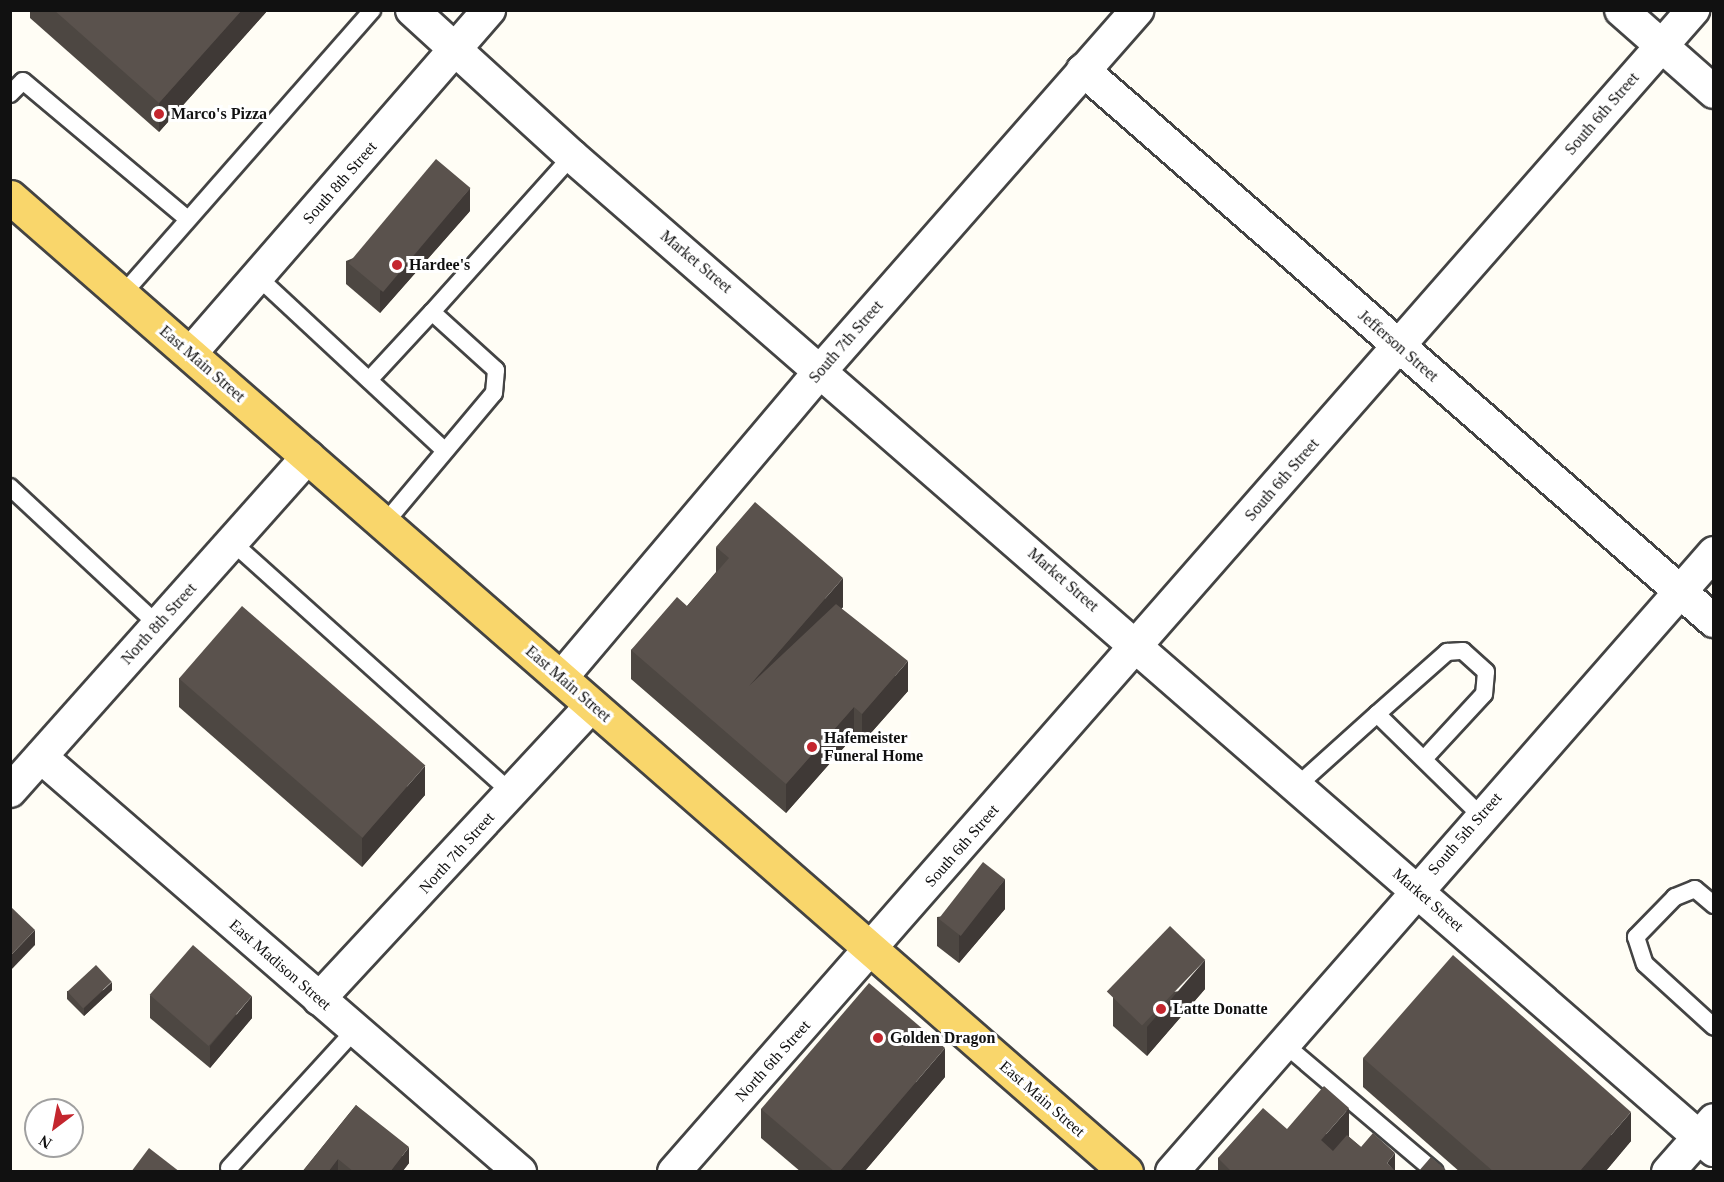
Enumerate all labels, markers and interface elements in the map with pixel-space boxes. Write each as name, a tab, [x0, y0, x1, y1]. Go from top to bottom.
street label: South 6th Street	[1561, 69, 1643, 159]
place label: Marco's Pizza	[171, 104, 267, 124]
marker: Marco's Pizza	[152, 107, 166, 121]
street label: South 8th Street	[299, 138, 381, 228]
street label: Market Street	[656, 227, 736, 297]
place label: Hardee's	[409, 255, 470, 275]
marker: Hardee's	[390, 258, 404, 272]
street label: South 7th Street	[805, 297, 887, 387]
street label: Jefferson Street	[1354, 306, 1442, 386]
street label: East Main Street	[155, 322, 249, 406]
street label: South 6th Street	[1241, 435, 1323, 525]
street label: Market Street	[1024, 544, 1102, 616]
street label: North 8th Street	[117, 579, 201, 669]
street label: East Main Street	[521, 642, 615, 726]
place label: Hafemeister Funeral Home	[824, 728, 923, 766]
marker: Hafemeister Funeral Home	[805, 740, 819, 754]
street label: South 5th Street	[1424, 789, 1506, 879]
street label: South 6th Street	[921, 801, 1003, 891]
street label: North 7th Street	[415, 808, 499, 898]
street label: Market Street	[1389, 864, 1467, 936]
street label: East Madison Street	[225, 915, 335, 1015]
place label: Latte Donatte	[1173, 999, 1268, 1019]
marker: Latte Donatte	[1154, 1002, 1168, 1016]
street label: North 6th Street	[731, 1016, 815, 1106]
place label: Golden Dragon	[890, 1028, 995, 1048]
marker: Golden Dragon	[871, 1031, 885, 1045]
street label: East Main Street	[995, 1057, 1089, 1141]
north arrow	[24, 1098, 84, 1158]
text: N	[36, 1132, 55, 1152]

